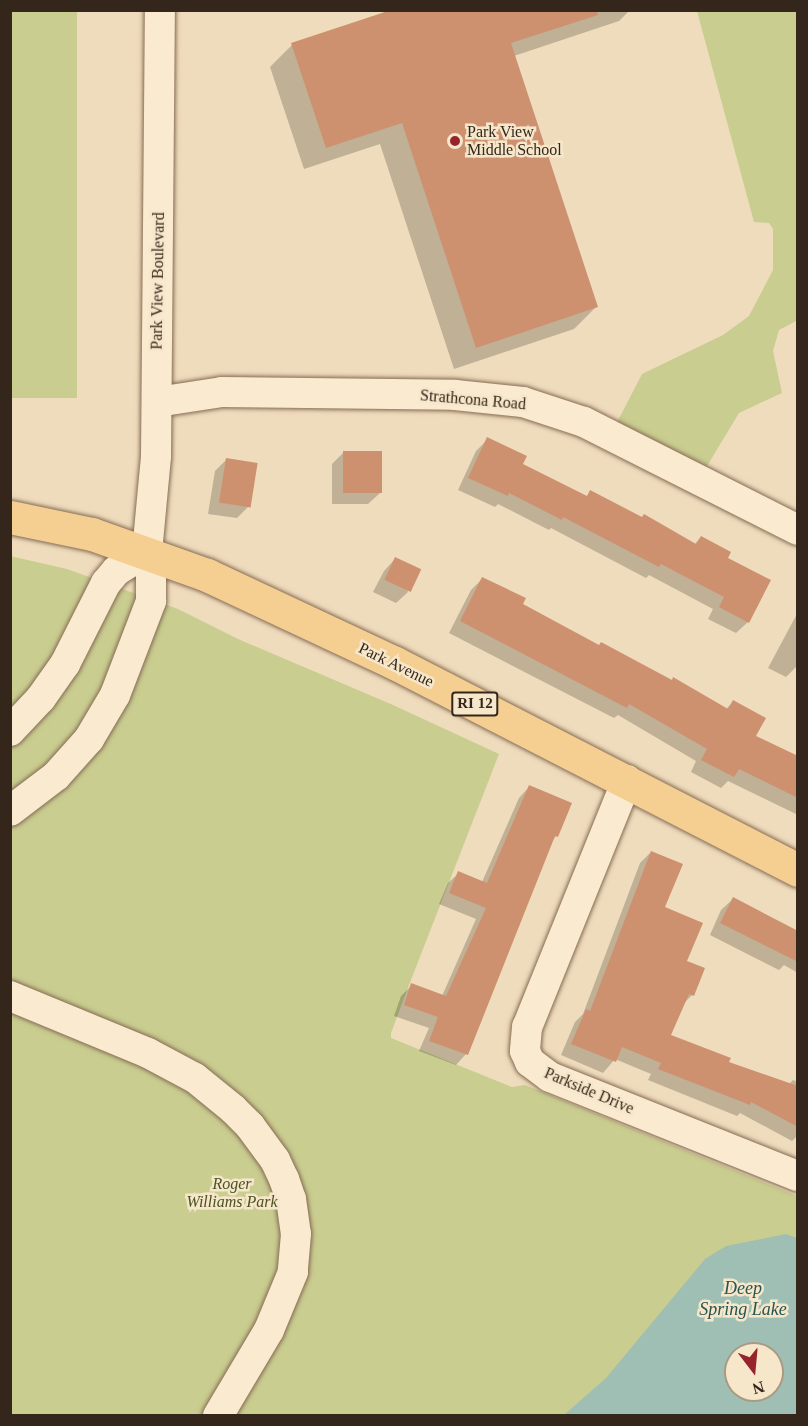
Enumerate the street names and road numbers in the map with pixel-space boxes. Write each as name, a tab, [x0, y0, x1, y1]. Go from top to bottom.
street label: Park View Boulevard	[147, 212, 169, 350]
street label: Strathcona Road	[419, 386, 527, 414]
street label: Park Avenue	[355, 638, 437, 692]
road number: RI 12	[451, 692, 499, 716]
street label: Parkside Drive	[541, 1063, 637, 1119]

